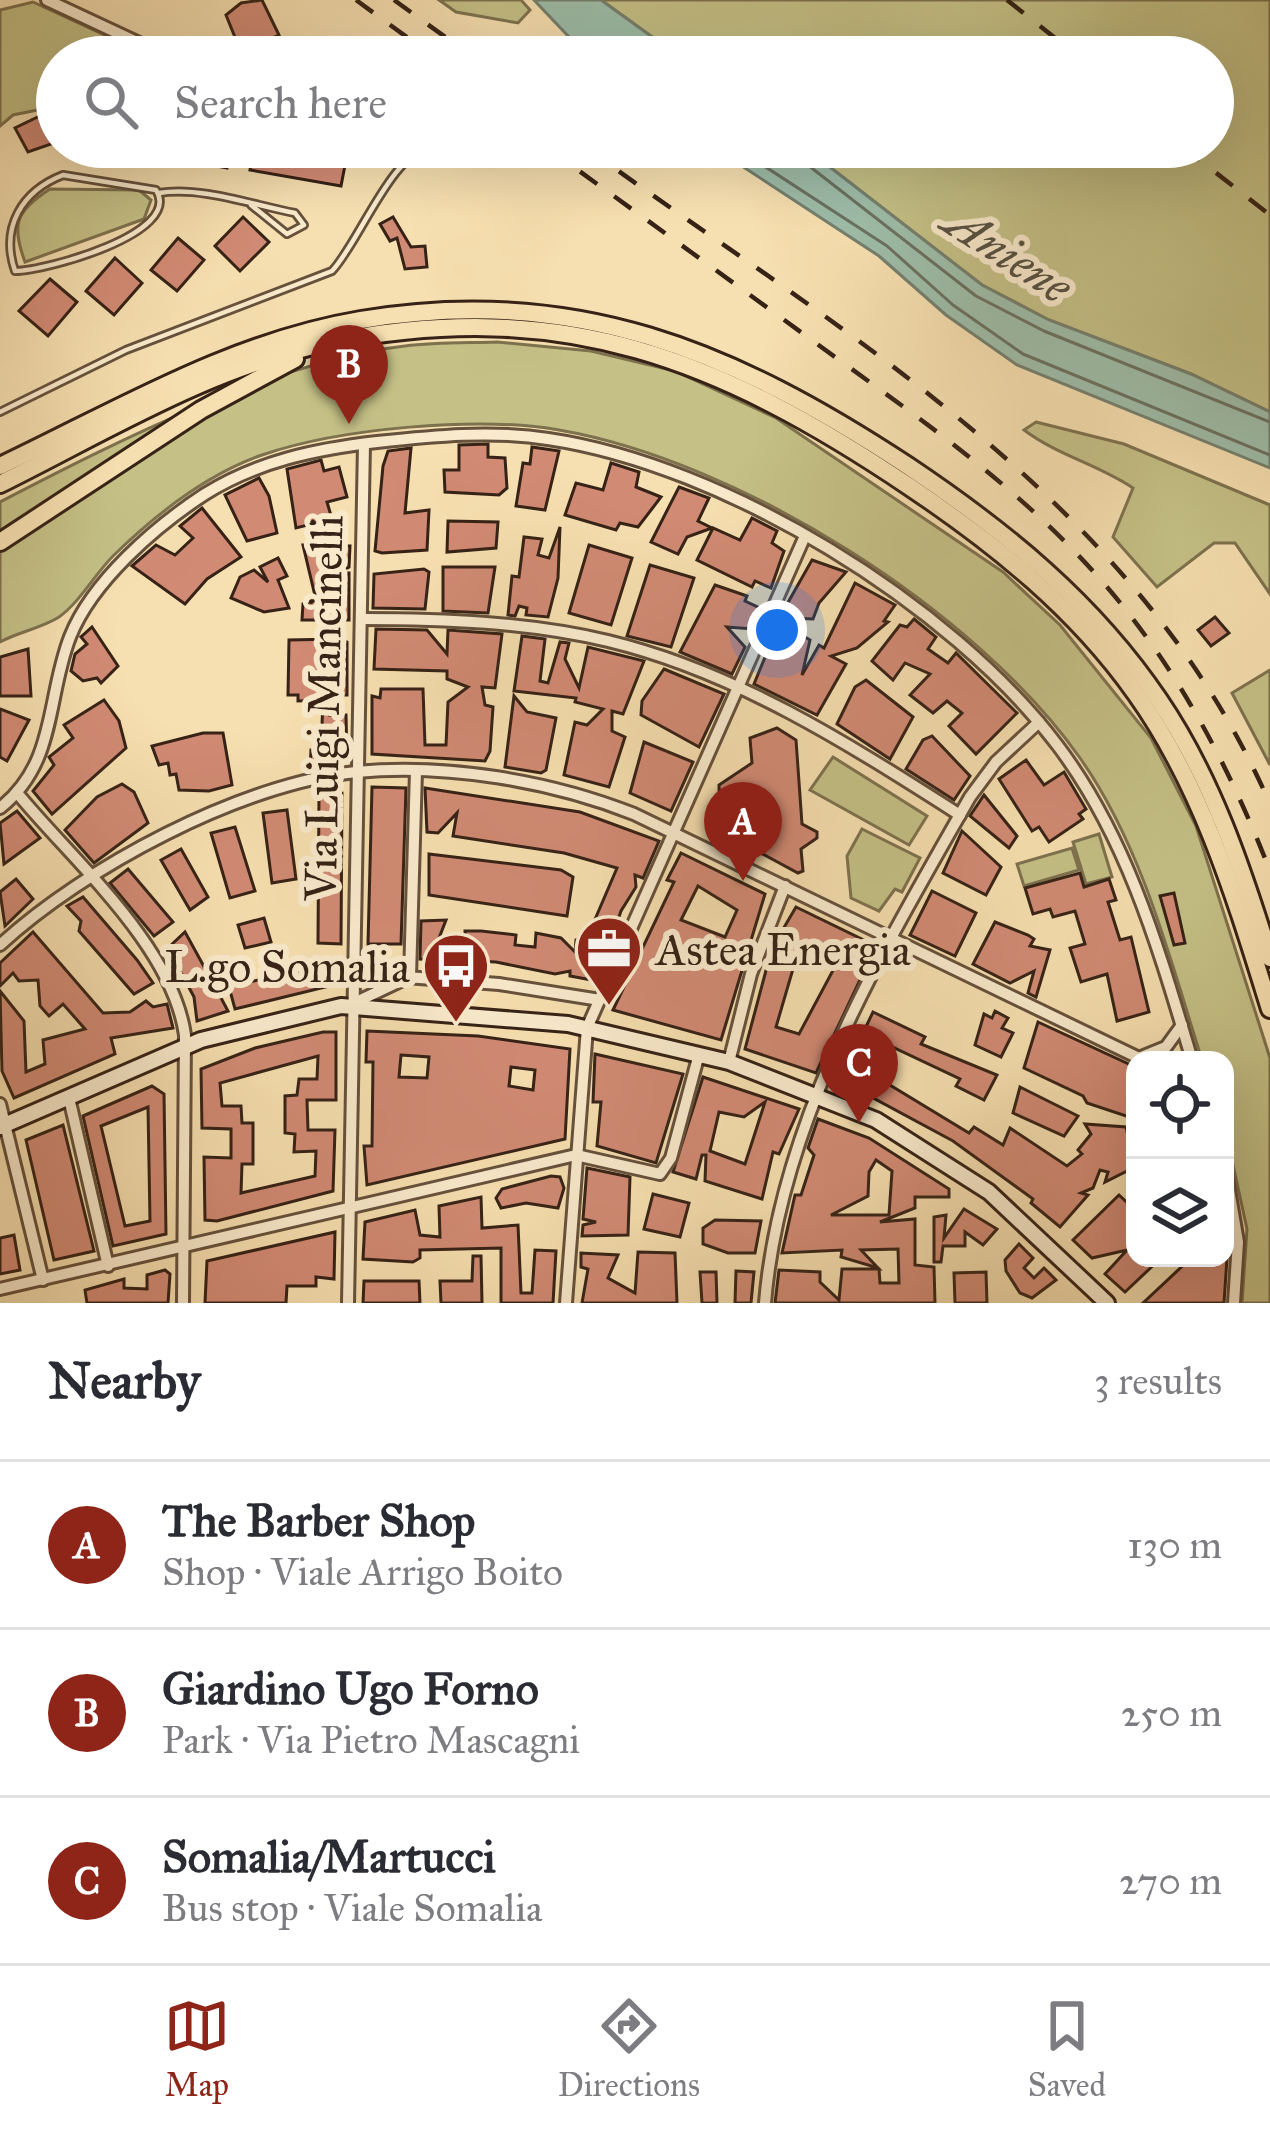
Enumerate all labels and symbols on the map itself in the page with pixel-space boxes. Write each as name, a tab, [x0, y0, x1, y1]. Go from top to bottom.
water label: Aniene	[929, 188, 1084, 317]
pin: B	[310, 325, 388, 424]
street label: Via Luigi Mancinelli	[293, 515, 354, 902]
your location	[747, 600, 807, 660]
pin: A	[704, 782, 782, 881]
office icon: Astea Energia	[574, 914, 644, 1008]
place label: Astea Energia	[654, 922, 911, 977]
bus stop icon: L.go Somalia	[421, 931, 491, 1025]
place label: L.go Somalia	[165, 939, 410, 994]
pin: C	[820, 1024, 898, 1123]

